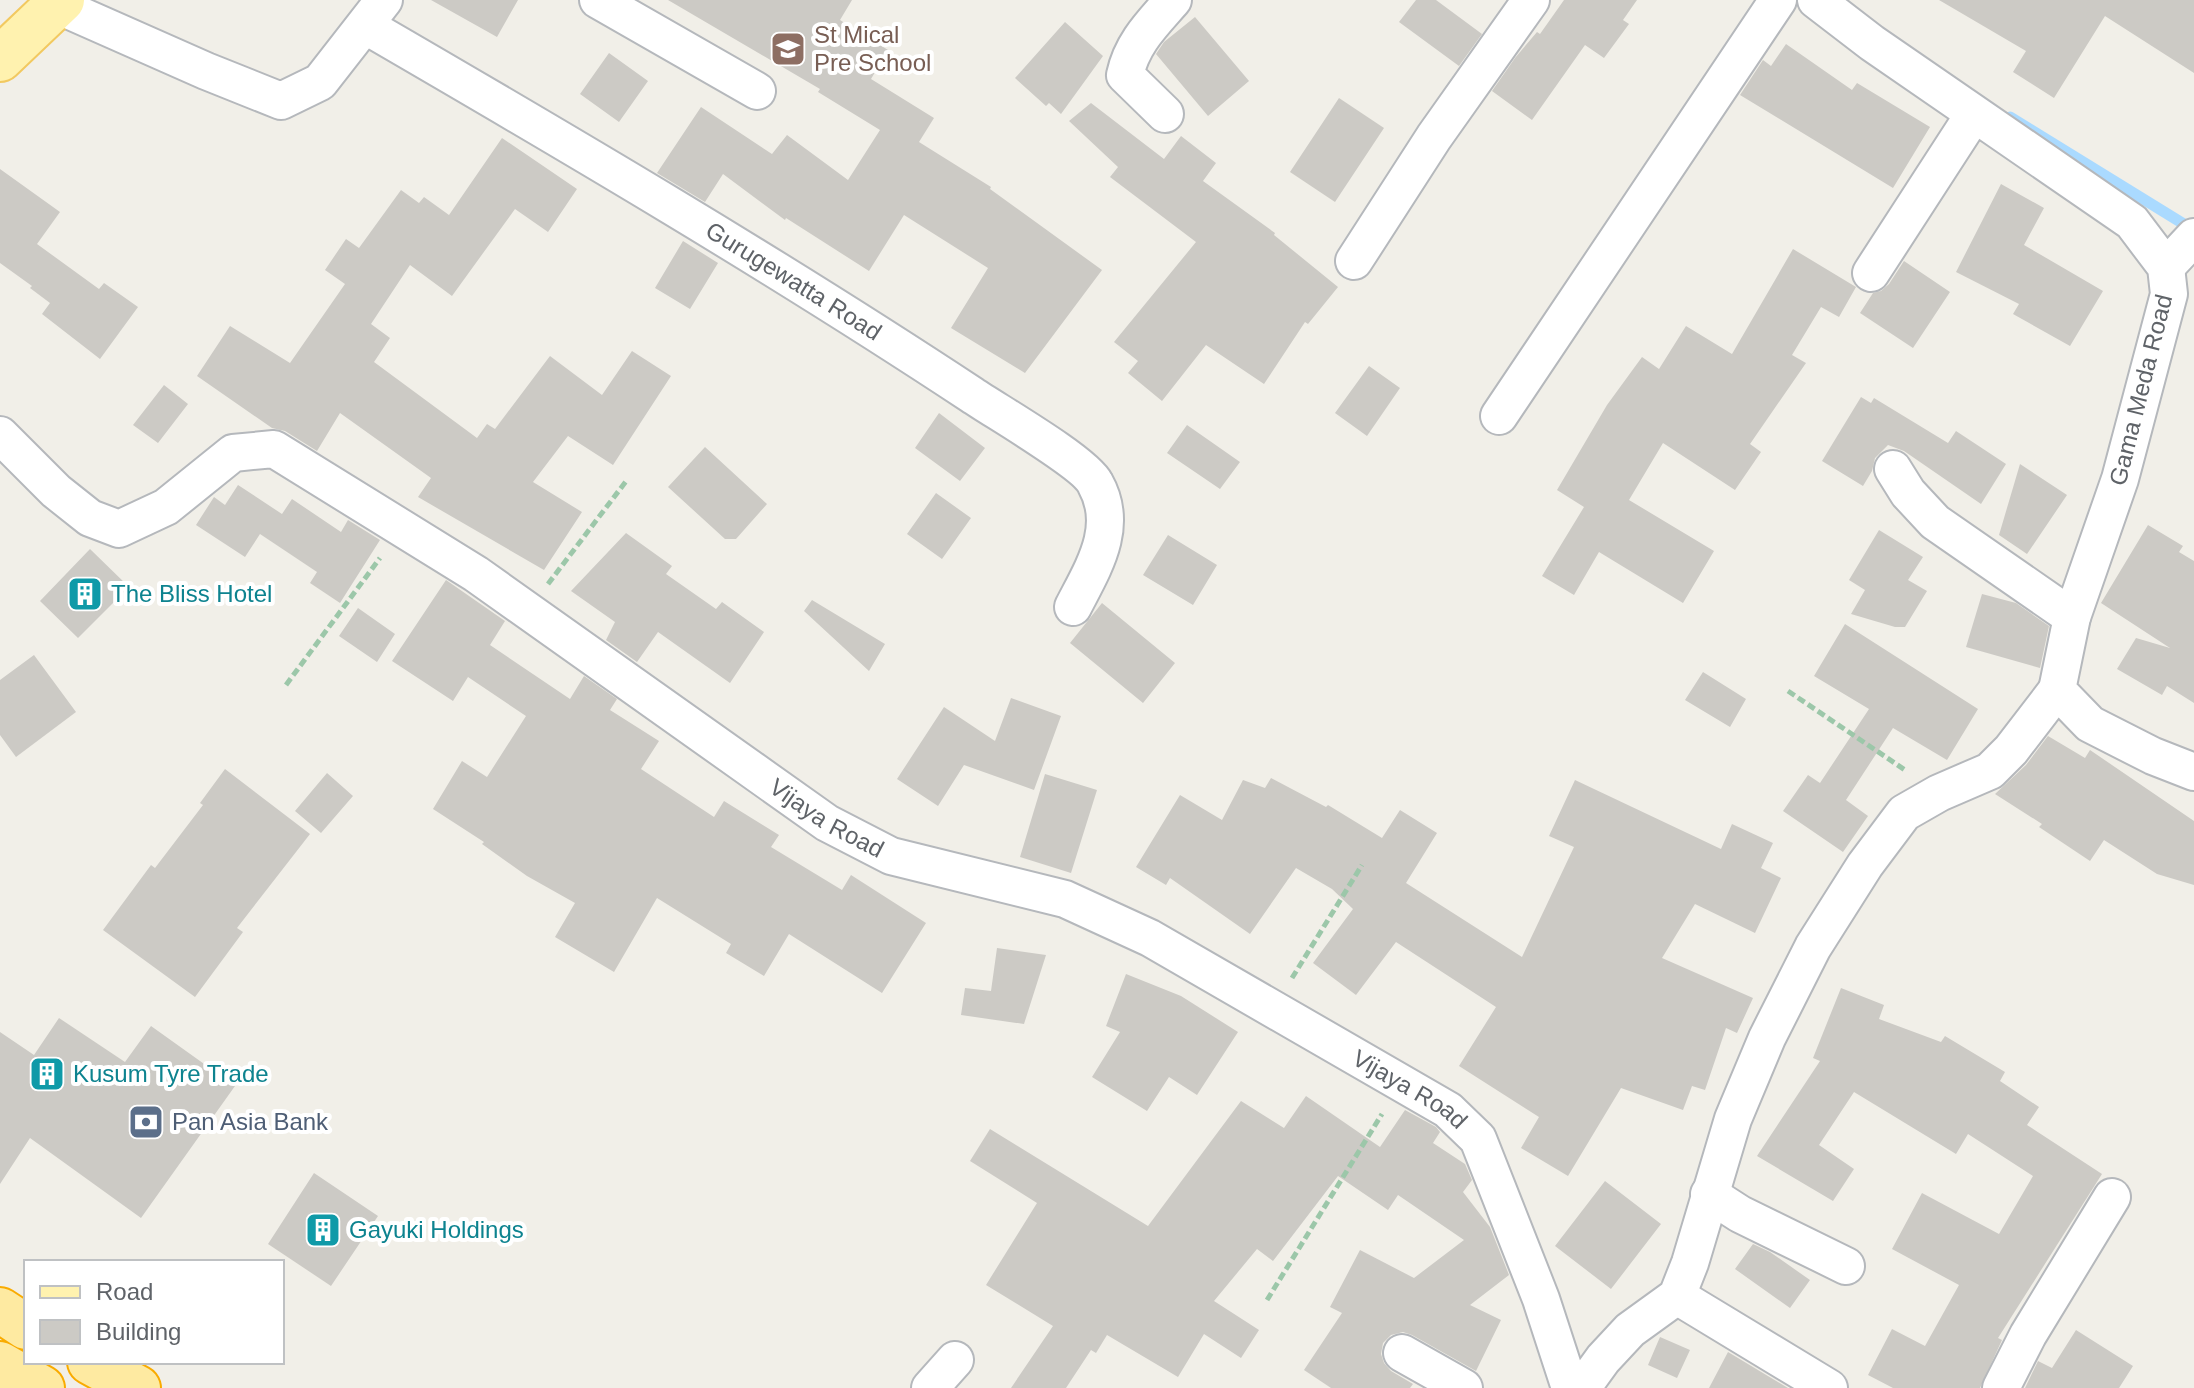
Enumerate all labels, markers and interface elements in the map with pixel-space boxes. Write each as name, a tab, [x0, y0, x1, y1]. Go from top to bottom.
place label: St Mical Pre School	[814, 21, 931, 76]
school or university icon: St Mical Pre School	[769, 30, 807, 68]
street label: Gurugewatta Road	[701, 216, 887, 346]
street label: Gama Meda Road	[2104, 291, 2177, 488]
building icon: The Bliss Hotel	[66, 575, 104, 613]
place label: The Bliss Hotel	[111, 580, 272, 607]
street label: Vijaya Road	[765, 773, 888, 863]
street label: Vijaya Road	[1348, 1044, 1473, 1134]
building icon: Kusum Tyre Trade	[28, 1055, 66, 1093]
place label: Kusum Tyre Trade	[73, 1060, 269, 1087]
bank icon: Pan Asia Bank	[127, 1103, 165, 1141]
place label: Pan Asia Bank	[172, 1108, 329, 1135]
building icon: Gayuki Holdings	[304, 1211, 342, 1249]
place label: Gayuki Holdings	[349, 1216, 524, 1243]
legend	[24, 1260, 284, 1364]
text: Road	[96, 1278, 153, 1305]
text: Building	[96, 1318, 181, 1345]

